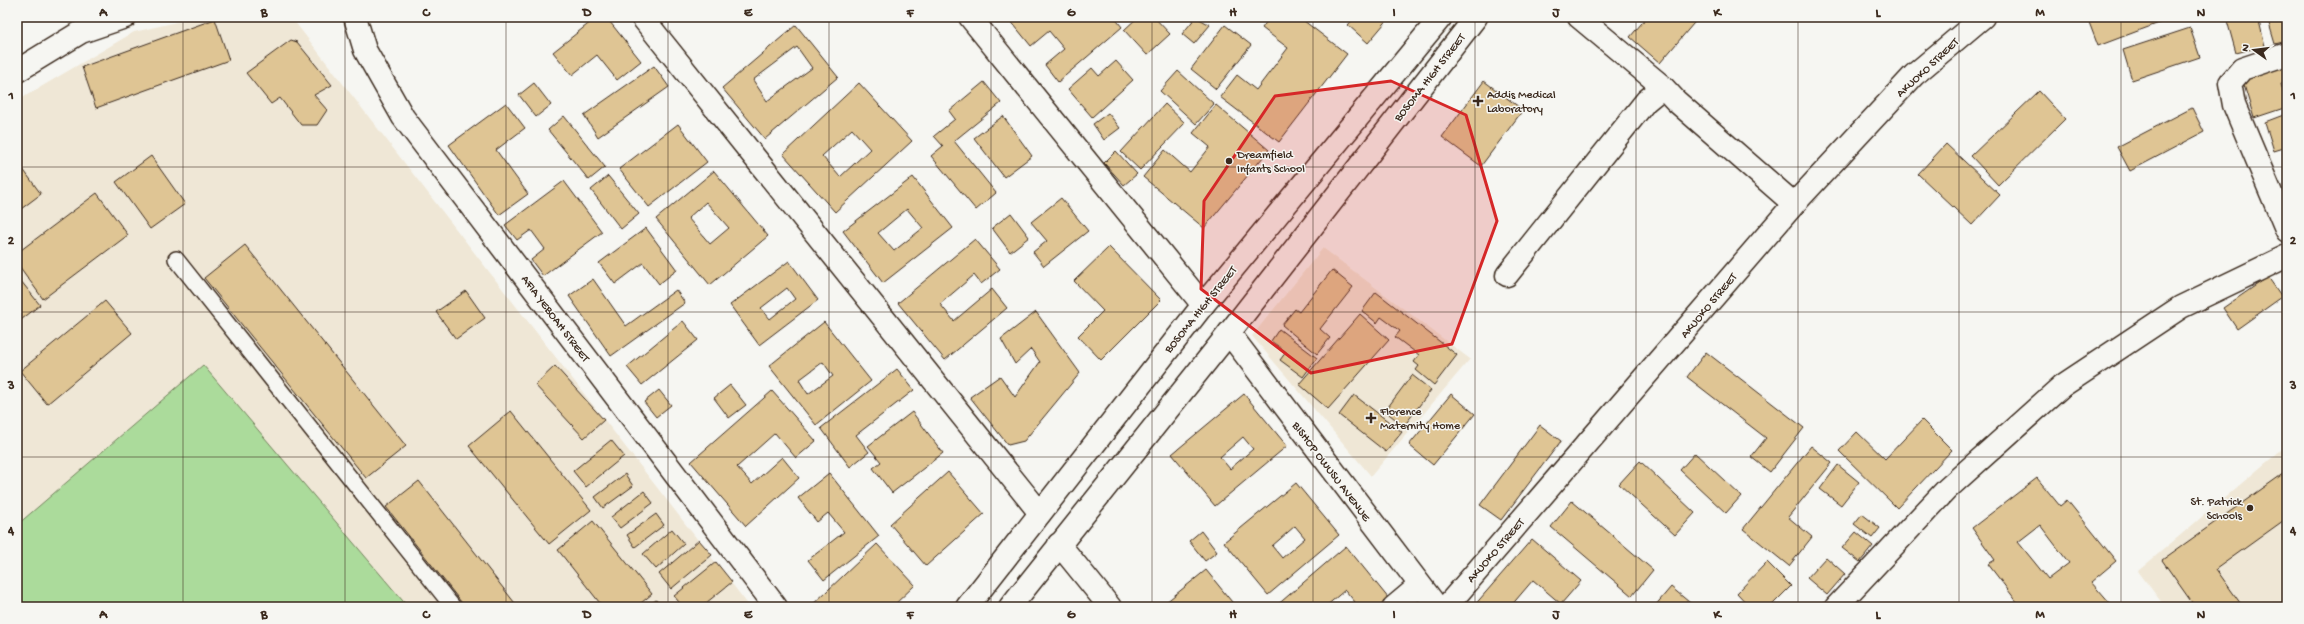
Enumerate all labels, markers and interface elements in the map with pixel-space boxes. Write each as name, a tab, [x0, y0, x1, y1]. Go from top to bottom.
text: A	[98, 6, 108, 21]
text: B	[260, 6, 269, 21]
text: C	[421, 6, 431, 21]
text: D	[582, 6, 592, 21]
text: E	[744, 6, 753, 21]
text: F	[906, 6, 915, 21]
text: G	[1067, 6, 1076, 21]
text: H	[1229, 6, 1237, 21]
text: I	[1392, 6, 1396, 21]
text: J	[1552, 6, 1561, 21]
text: K	[1712, 6, 1722, 21]
text: L	[1876, 6, 1882, 21]
text: M	[2035, 6, 2045, 21]
text: N	[2197, 6, 2206, 21]
north arrow	[2234, 30, 2274, 70]
street label: BOSOMA HIGH STREET	[1391, 31, 1470, 126]
street label: AKUOKO STREET	[1894, 35, 1964, 101]
text: N	[2240, 43, 2253, 53]
text: 1	[7, 89, 14, 104]
place label: Addis Medical Laboratory	[1487, 89, 1556, 117]
text: 1	[2289, 89, 2296, 104]
marker: Addis Medical Laboratory	[1472, 95, 1484, 107]
place label: Dreamfield Infants School	[1236, 149, 1305, 177]
marker: Dreamfield Infants School	[1224, 156, 1234, 166]
text: 2	[8, 234, 15, 249]
text: 2	[2290, 234, 2297, 249]
street label: BOSOMA HIGH STREET	[1162, 263, 1242, 357]
street label: AKUOKO STREET	[1678, 270, 1742, 342]
street label: AFIA YEBOAH STREET	[517, 273, 592, 367]
text: 3	[7, 379, 15, 394]
text: 3	[2289, 379, 2297, 394]
place label: Florence Maternity Home	[1379, 406, 1461, 434]
marker: Florence Maternity Home	[1365, 412, 1377, 424]
street label: BISHOP OWUSU AVENUE	[1288, 419, 1373, 525]
place label: St. Patrick Schools	[2190, 496, 2244, 524]
marker: St. Patrick Schools	[2245, 503, 2255, 513]
street label: AKUOKO STREET	[1465, 515, 1529, 586]
text: 4	[7, 524, 15, 539]
text: 4	[2289, 524, 2297, 539]
text: A	[98, 608, 108, 623]
text: B	[260, 608, 269, 623]
text: C	[421, 608, 431, 623]
text: D	[582, 608, 592, 623]
text: E	[744, 608, 753, 623]
text: F	[906, 608, 915, 623]
text: G	[1067, 608, 1076, 623]
text: H	[1229, 608, 1237, 623]
text: I	[1392, 608, 1396, 623]
text: J	[1552, 608, 1561, 623]
text: K	[1712, 608, 1722, 623]
text: L	[1876, 608, 1882, 623]
text: M	[2035, 608, 2045, 623]
text: N	[2197, 608, 2206, 623]

